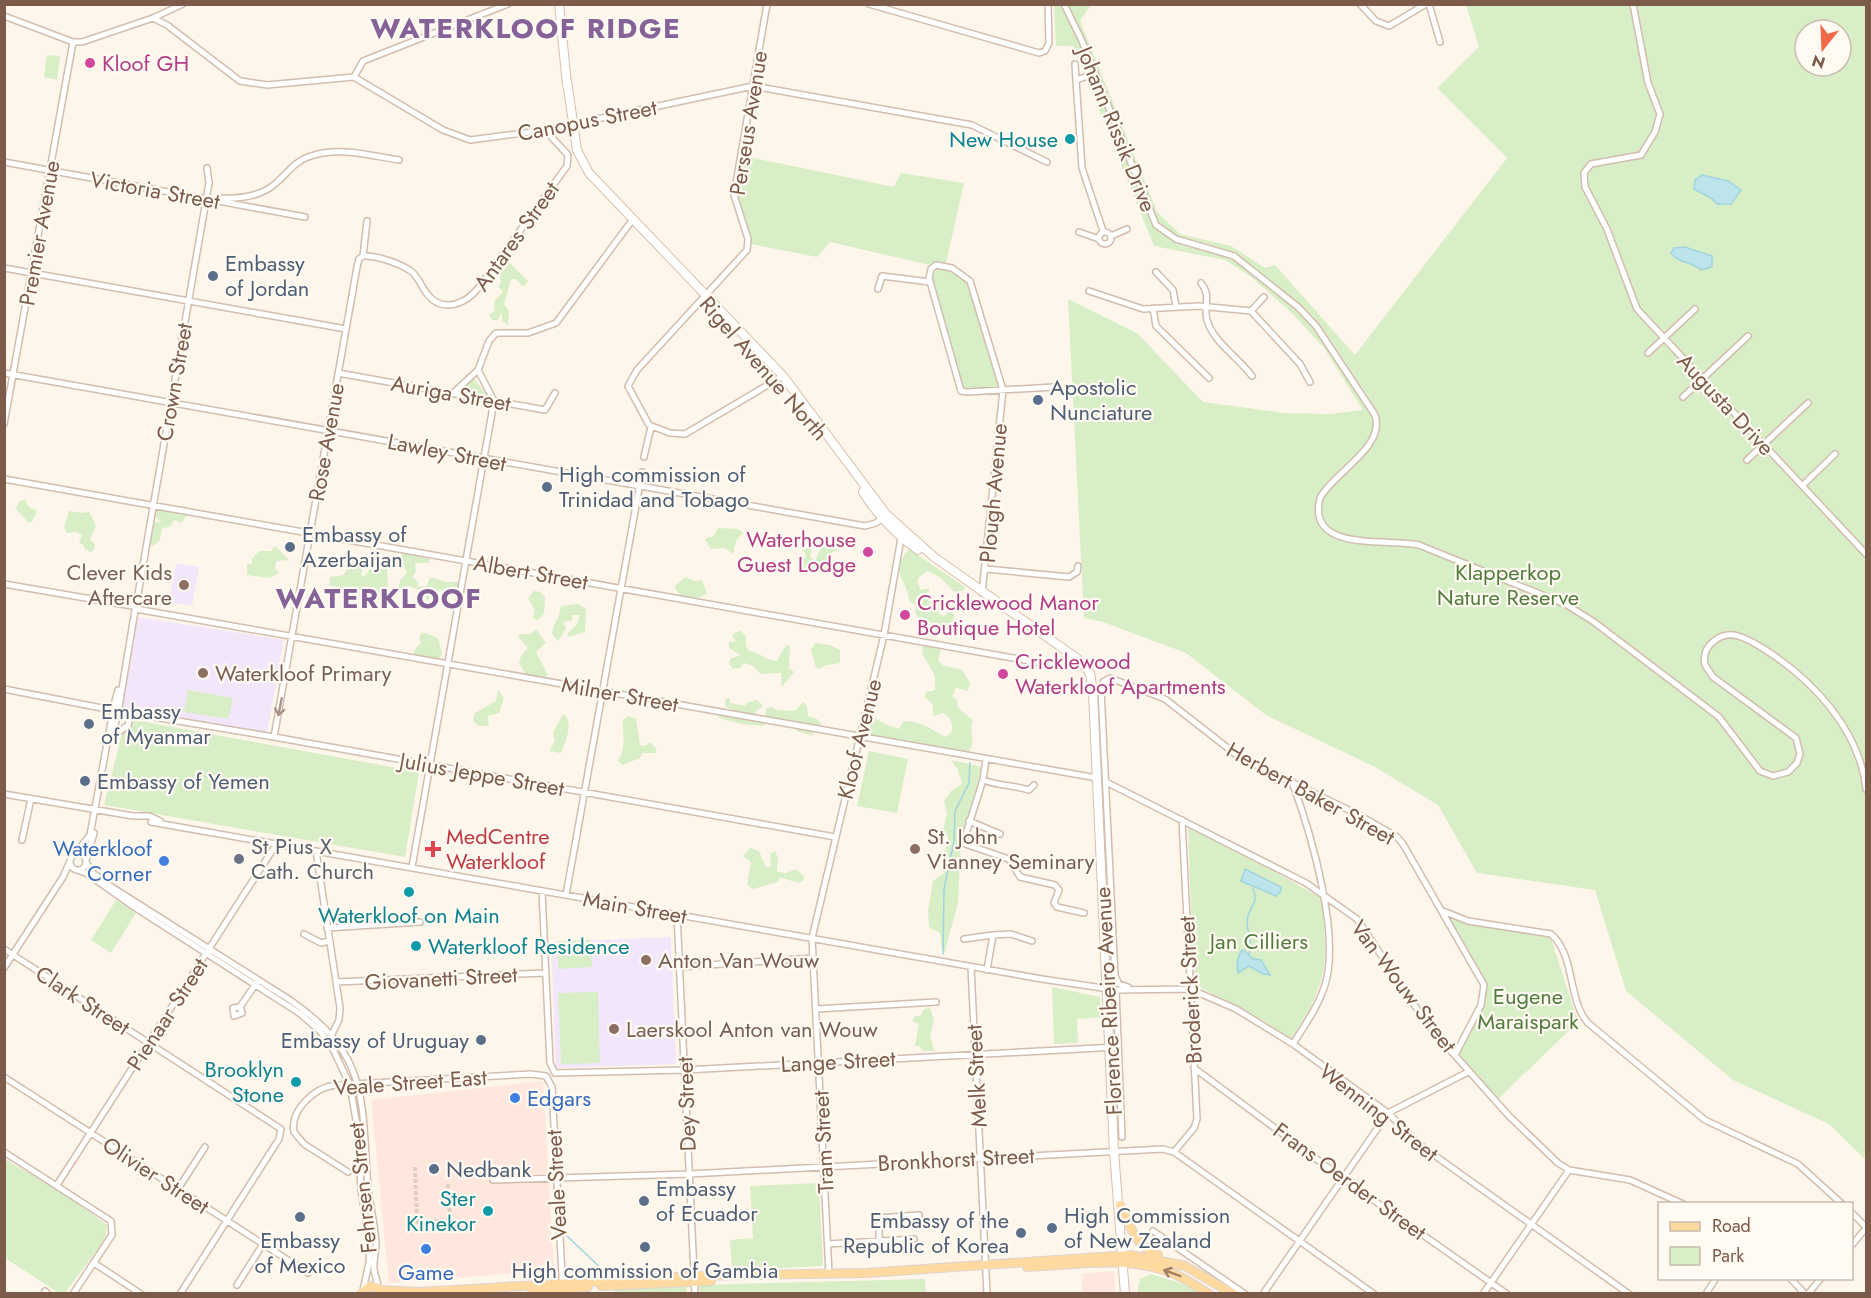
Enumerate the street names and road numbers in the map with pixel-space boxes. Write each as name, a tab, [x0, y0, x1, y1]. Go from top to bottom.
street label: Johann Rissik Drive	[1068, 39, 1165, 216]
street label: Perseus Avenue	[721, 48, 775, 198]
street label: Canopus Street	[515, 91, 660, 149]
street label: Premier Avenue	[10, 158, 68, 308]
street label: Victoria Street	[88, 163, 223, 217]
street label: Antares Street	[465, 174, 567, 297]
street label: Rigel Avenue North	[692, 289, 836, 447]
street label: Crown Street	[148, 320, 200, 444]
street label: Augusta Drive	[1670, 346, 1782, 462]
street label: Auriga Street	[389, 367, 514, 419]
street label: Rose Avenue	[300, 380, 352, 504]
street label: Plough Avenue	[971, 422, 1015, 564]
street label: Lawley Street	[385, 425, 510, 479]
street label: Albert Street	[471, 546, 591, 598]
street label: Milner Street	[559, 668, 682, 720]
street label: Kloof Avenue	[829, 675, 889, 803]
street label: Herbert Baker Street	[1221, 733, 1402, 853]
street label: Julius Jeppe Street	[394, 743, 568, 804]
street label: Main Street	[581, 882, 690, 932]
street label: Florence Ribeiro Avenue	[1086, 886, 1130, 1116]
street label: Van Wouw Street	[1343, 913, 1465, 1060]
street label: Broderick Street	[1170, 915, 1210, 1065]
street label: Pienaar Street	[119, 951, 216, 1077]
street label: Clark Street	[29, 957, 137, 1043]
street label: Giovanetti Street	[364, 958, 519, 998]
street label: Melk Street	[957, 1023, 995, 1128]
street label: Lange Street	[780, 1042, 897, 1080]
street label: Dey Street	[668, 1055, 704, 1152]
street label: Wenning Street	[1313, 1055, 1446, 1169]
street label: Veale Street East	[332, 1061, 488, 1103]
street label: Tram Street	[804, 1089, 842, 1194]
street label: Frans Oerder Street	[1267, 1114, 1434, 1248]
street label: Fehrsen Street	[339, 1120, 385, 1255]
street label: Olivier Street	[96, 1128, 216, 1222]
street label: Veale Street	[537, 1128, 575, 1241]
street label: Bronkhorst Street	[877, 1139, 1036, 1179]

